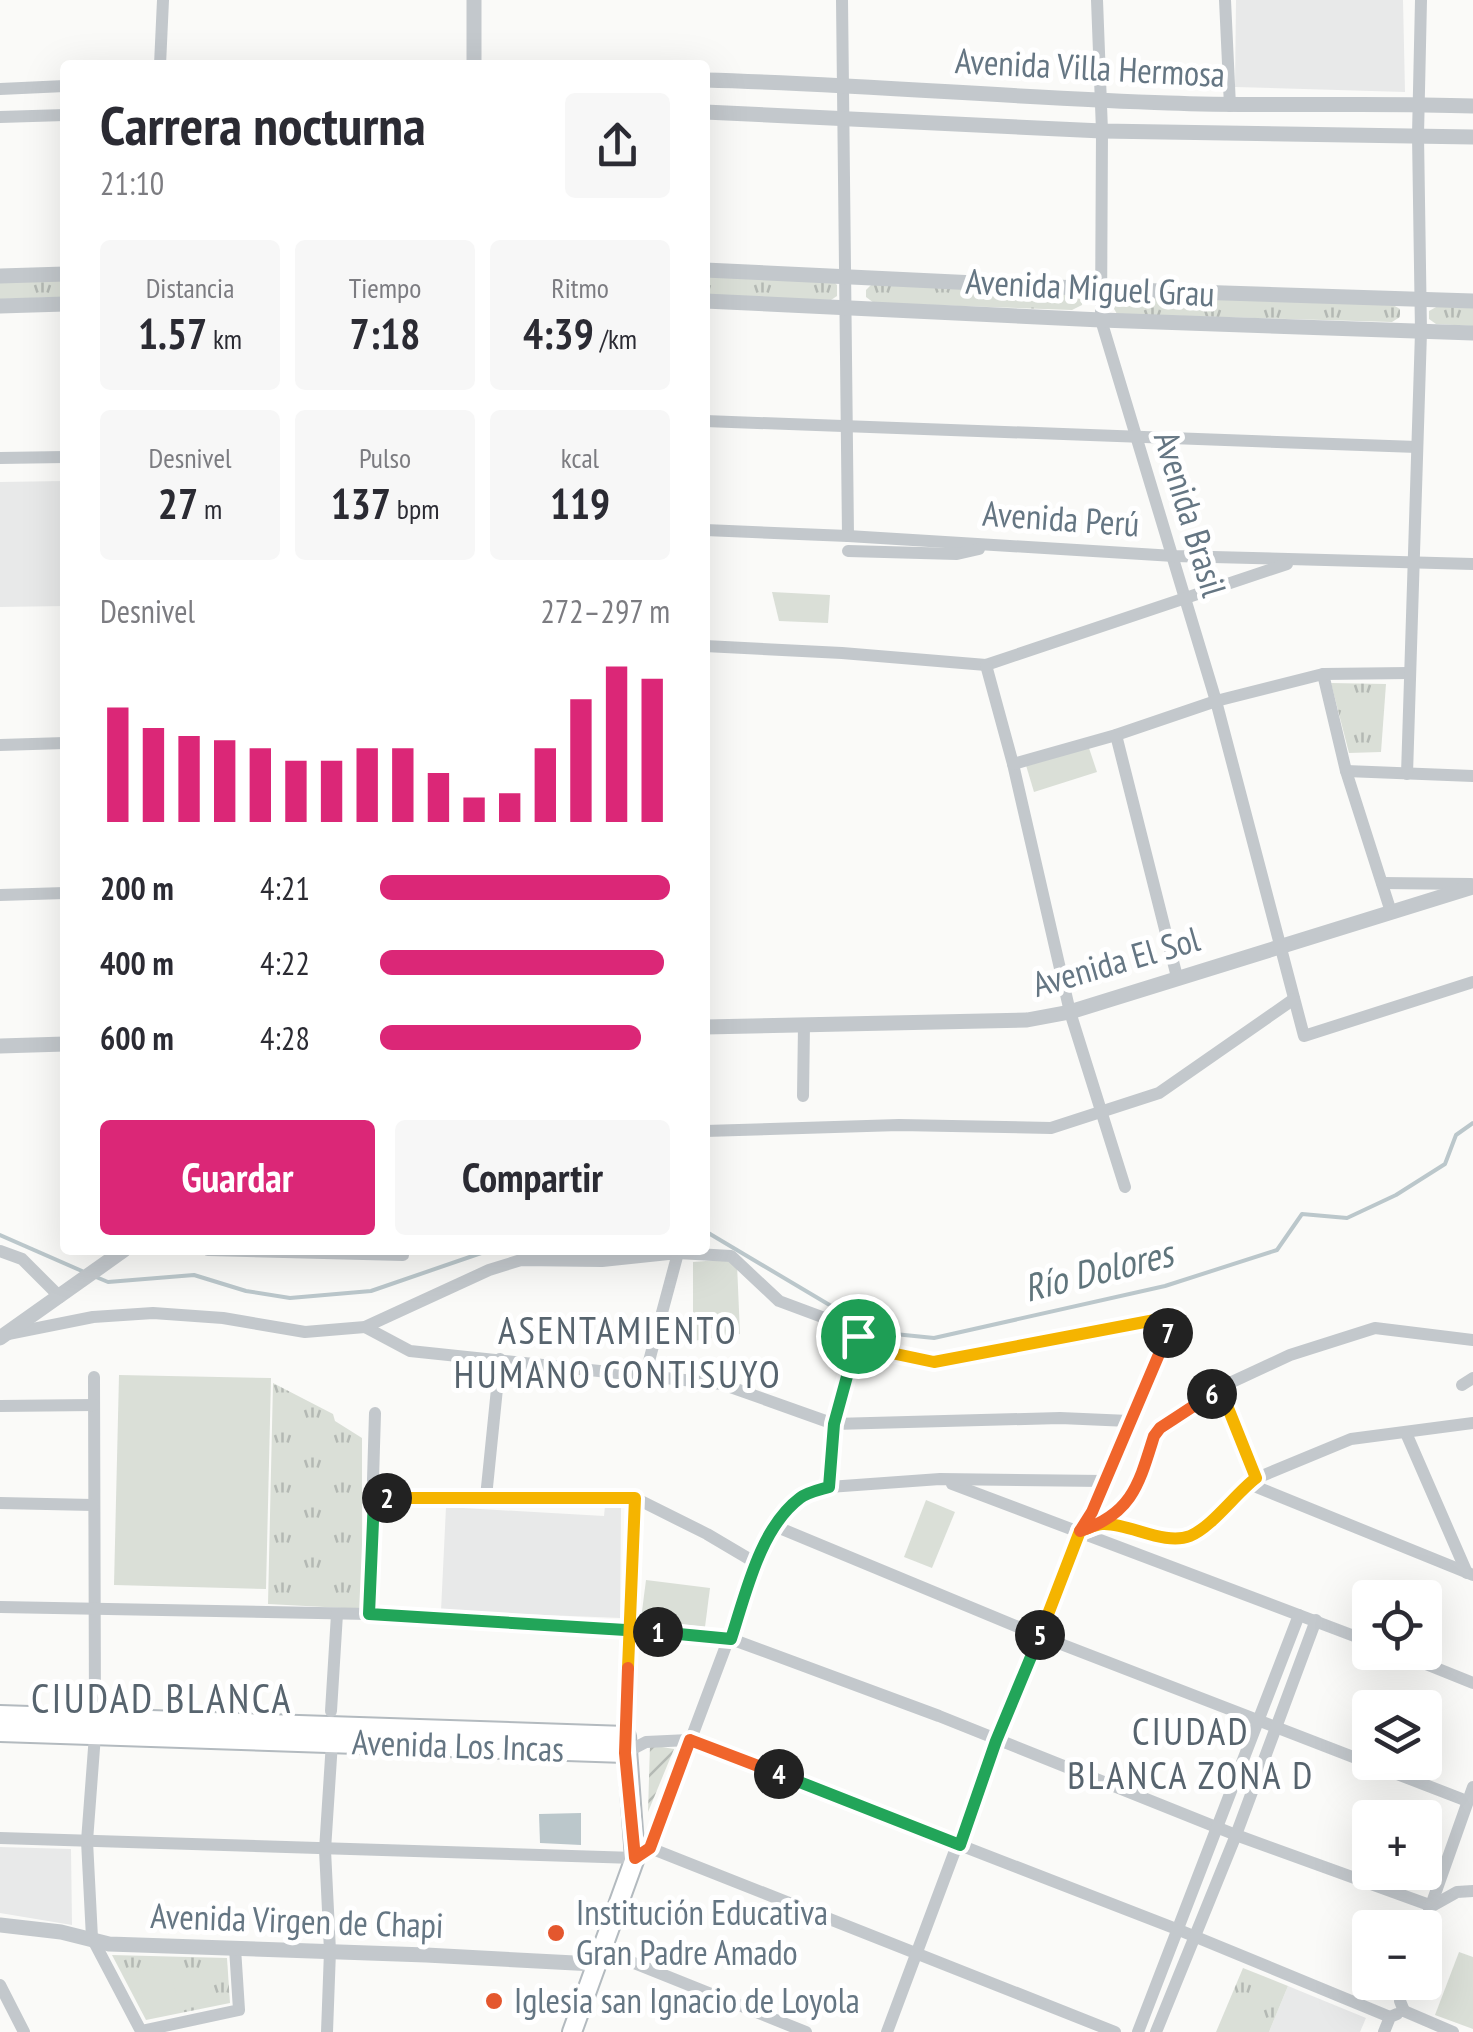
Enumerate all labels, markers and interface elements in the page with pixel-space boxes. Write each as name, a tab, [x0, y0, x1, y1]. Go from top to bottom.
street label: Avenida Villa Hermosa	[954, 37, 1226, 97]
text: Carrera nocturna	[100, 89, 426, 160]
button: share	[565, 93, 670, 198]
text: 21:10	[100, 162, 164, 204]
street label: Avenida Miguel Grau	[964, 258, 1216, 316]
text: Distancia	[146, 269, 234, 306]
text: Tiempo	[349, 269, 421, 306]
text: Ritmo	[551, 269, 609, 306]
text: 1.57	[138, 306, 207, 361]
text: 7:18	[350, 306, 420, 361]
text: 4:39	[523, 306, 594, 361]
text: km	[207, 320, 242, 357]
text: /km	[594, 320, 637, 357]
street label: Avenida Brasil	[1144, 425, 1238, 602]
text: Desnivel	[148, 439, 232, 476]
text: Pulso	[359, 439, 411, 476]
text: kcal	[561, 439, 599, 476]
text: 27	[158, 476, 198, 531]
text: 137	[331, 476, 391, 531]
text: 119	[550, 476, 610, 531]
text: m	[198, 490, 222, 527]
text: bpm	[391, 490, 439, 527]
street label: Avenida Perú	[981, 490, 1141, 546]
text: Desnivel	[100, 590, 195, 632]
text: 272–297 m	[540, 590, 670, 632]
text: 200 m	[100, 867, 174, 909]
text: 4:21	[260, 867, 310, 909]
street label: Avenida El Sol	[1027, 915, 1205, 1007]
text: 400 m	[100, 942, 174, 984]
text: 4:22	[260, 942, 310, 984]
text: 600 m	[100, 1017, 174, 1059]
text: 4:28	[260, 1017, 310, 1059]
button: Guardar	[100, 1120, 375, 1235]
button: Compartir	[395, 1120, 670, 1235]
water label: Río Dolores	[1018, 1227, 1180, 1312]
pin	[816, 1294, 901, 1379]
district label: ASENTAMIENTO HUMANO CONTISUYO	[454, 1305, 782, 1398]
pin: 7	[1143, 1308, 1193, 1358]
icon: arrive	[831, 1309, 886, 1364]
text: 7	[1161, 1314, 1175, 1351]
pin: 6	[1187, 1369, 1237, 1419]
text: 6	[1205, 1375, 1219, 1412]
pin: 2	[362, 1473, 412, 1523]
text: 2	[380, 1479, 394, 1516]
map controls	[1352, 1580, 1442, 2000]
button: locate	[1352, 1580, 1442, 1670]
pin: 1	[633, 1607, 683, 1657]
pin: 5	[1015, 1610, 1065, 1660]
text: 1	[651, 1613, 665, 1650]
text: 5	[1033, 1616, 1047, 1653]
district label: CIUDAD BLANCA	[31, 1672, 293, 1724]
button: layers	[1352, 1690, 1442, 1780]
district label: CIUDAD BLANCA ZONA D	[1067, 1706, 1315, 1799]
street label: Avenida Los Incas	[351, 1718, 565, 1772]
pin: 4	[754, 1749, 804, 1799]
text: 4	[772, 1755, 786, 1792]
button: +	[1352, 1800, 1442, 1890]
place label: Institución Educativa Gran Padre Amado	[576, 1889, 828, 1975]
street label: Avenida Virgen de Chapi	[150, 1892, 444, 1948]
button: −	[1352, 1910, 1442, 2000]
marker: Institución Educativa Gran Padre Amado	[545, 1922, 567, 1944]
place label: Iglesia san Ignacio de Loyola	[514, 1977, 860, 2023]
marker: Iglesia san Ignacio de Loyola	[483, 1990, 505, 2012]

